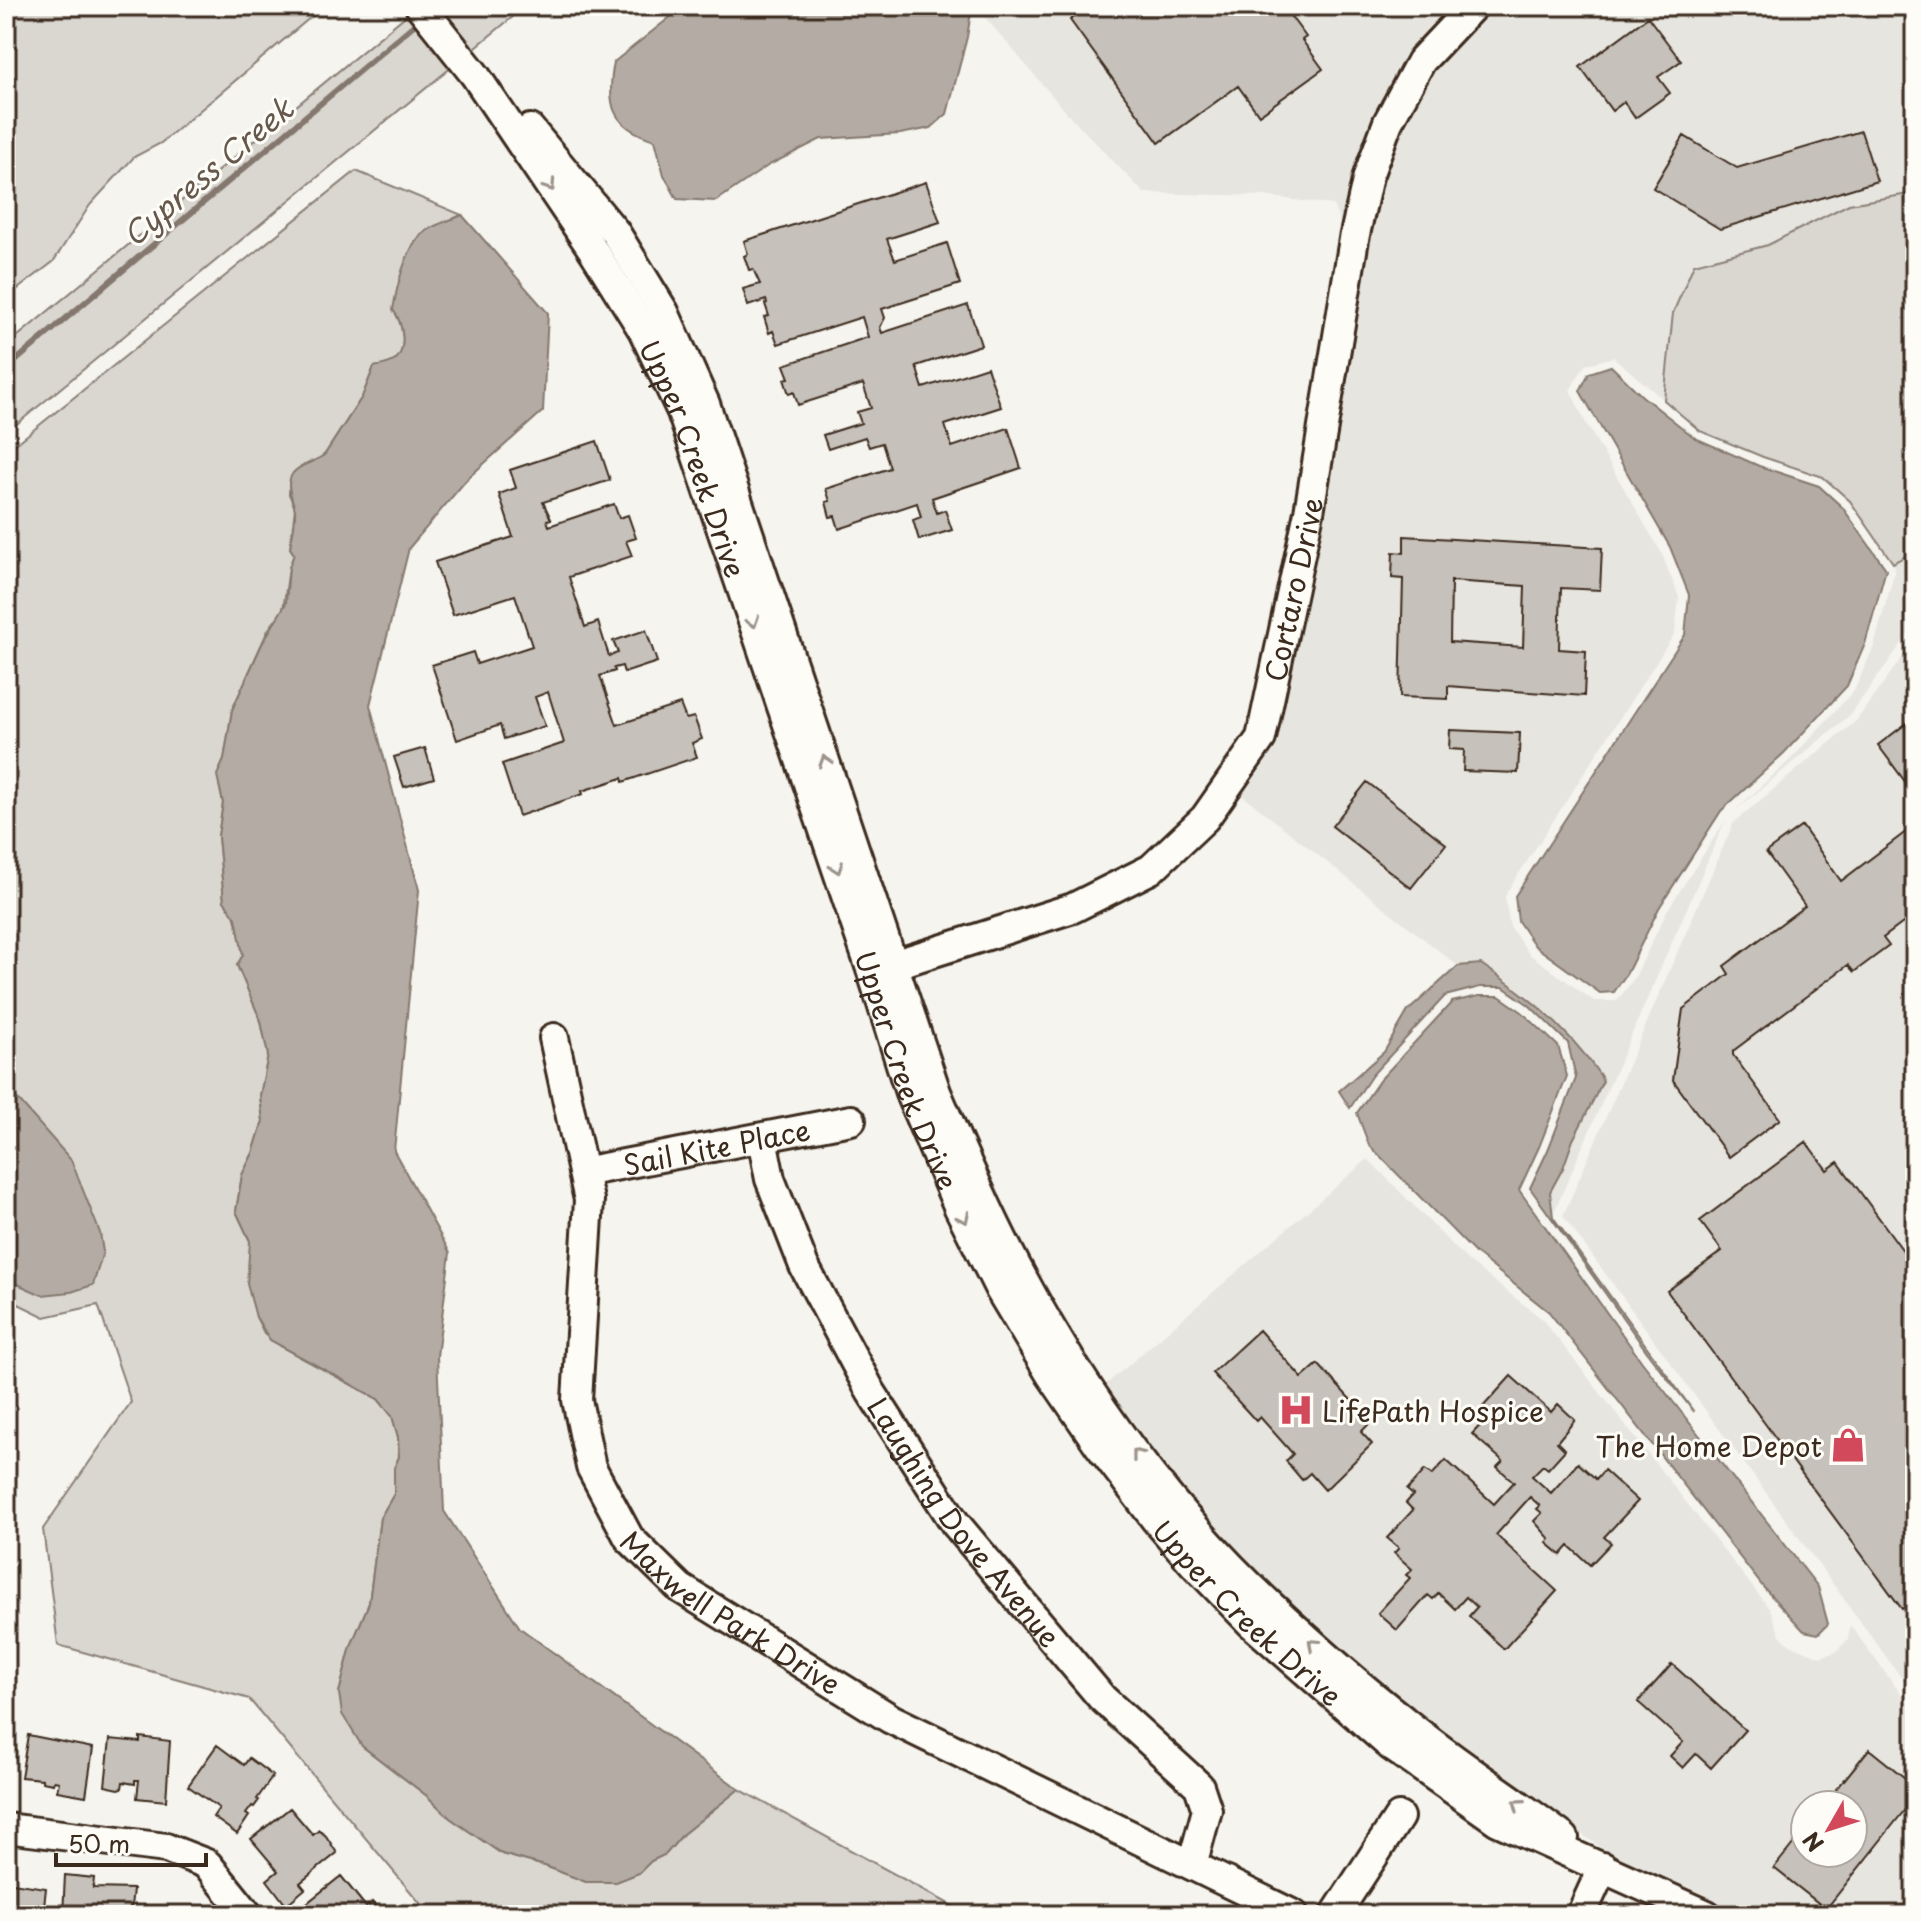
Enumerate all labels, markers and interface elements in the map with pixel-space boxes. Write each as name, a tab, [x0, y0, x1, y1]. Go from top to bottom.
water label: Cypress Creek	[112, 85, 303, 256]
one-way arrow	[540, 178, 555, 192]
street label: Upper Creek Drive	[629, 332, 758, 583]
street label: Cortaro Drive	[1252, 494, 1333, 685]
one-way arrow	[743, 615, 759, 629]
one-way arrow	[819, 755, 835, 769]
one-way arrow	[827, 861, 843, 875]
street label: Upper Creek Drive	[845, 945, 970, 1196]
street label: Sail Kite Place	[619, 1107, 814, 1185]
one-way arrow	[954, 1209, 969, 1224]
street label: Laughing Dove Avenue	[858, 1388, 1071, 1656]
place label: LifePath Hospice	[1322, 1389, 1544, 1432]
hospital icon: LifePath Hospice	[1277, 1391, 1315, 1429]
place label: The Home Depot	[1596, 1424, 1822, 1467]
shop icon: The Home Depot	[1829, 1426, 1867, 1464]
one-way arrow	[1132, 1448, 1146, 1463]
street label: Upper Creek Drive	[1143, 1510, 1352, 1716]
street label: Maxwell Park Drive	[611, 1520, 850, 1705]
one-way arrow	[1308, 1639, 1323, 1654]
north arrow	[1789, 1789, 1869, 1869]
one-way arrow	[1513, 1799, 1527, 1813]
scale bar	[56, 1817, 206, 1867]
text: 50 m	[68, 1825, 130, 1861]
text: N	[1794, 1825, 1831, 1860]

